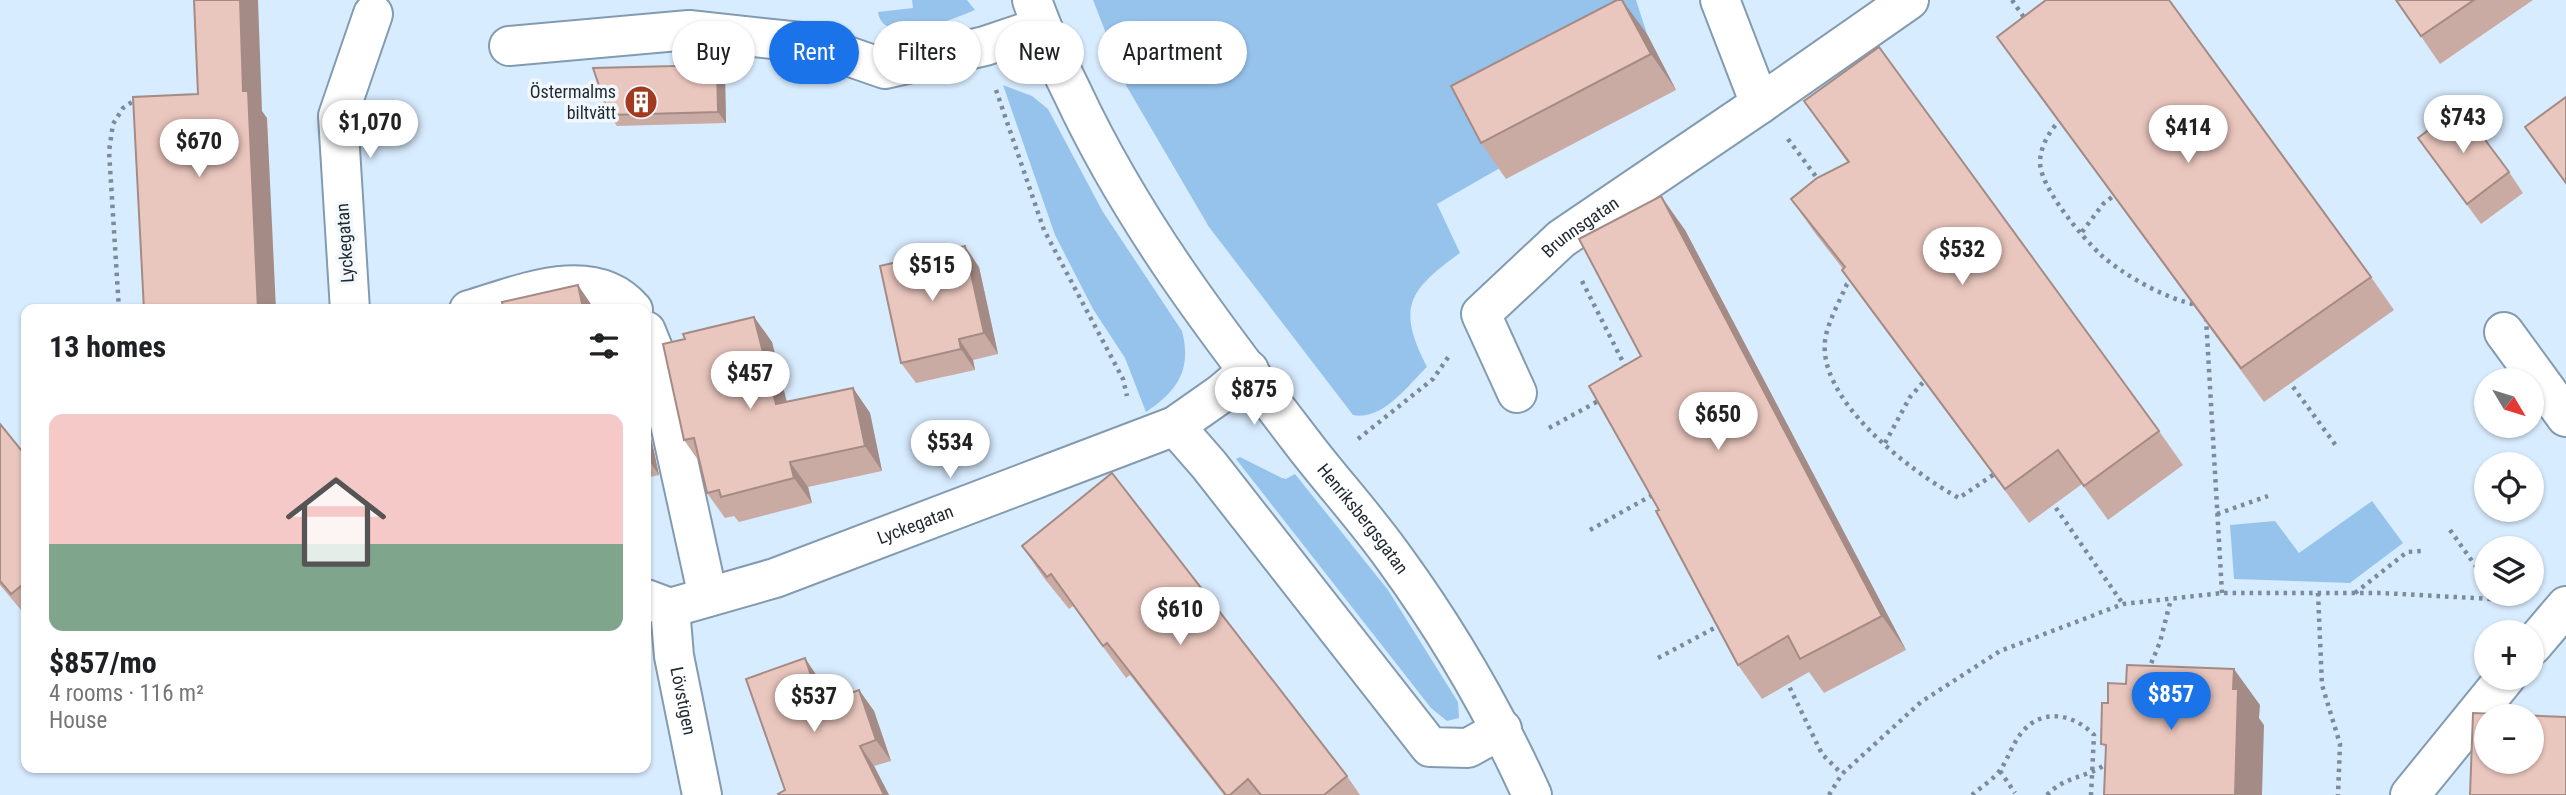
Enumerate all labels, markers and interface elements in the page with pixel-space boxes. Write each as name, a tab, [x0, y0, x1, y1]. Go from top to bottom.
chip: Buy	[672, 21, 755, 84]
chip: Rent	[769, 21, 859, 84]
chip: Filters	[873, 21, 981, 84]
chip: New	[995, 21, 1084, 84]
chip: Apartment	[1098, 21, 1247, 84]
place label: Östermalms biltvätt	[530, 81, 616, 123]
building icon: Östermalms biltvätt	[622, 83, 660, 121]
pin: $743	[2422, 96, 2504, 155]
pin: $1,070	[313, 100, 427, 160]
text: $743	[2440, 104, 2486, 131]
pin: $414	[2147, 106, 2229, 165]
text: $1,070	[338, 109, 402, 136]
text: $414	[2165, 114, 2211, 141]
pin: $670	[158, 120, 240, 179]
text: $670	[176, 128, 222, 155]
street label: Brunnsgatan	[1537, 192, 1622, 262]
street label: Lyckegatan	[331, 203, 358, 283]
pin: $532	[1921, 228, 2003, 287]
text: $532	[1939, 236, 1985, 263]
pin: $515	[891, 244, 973, 303]
text: $515	[909, 252, 955, 279]
icon: filters	[585, 327, 623, 365]
text: 13 homes	[49, 329, 166, 364]
pin: $457	[709, 352, 791, 411]
text: $457	[727, 360, 773, 387]
pin: $875	[1213, 368, 1295, 427]
north arrow	[2474, 368, 2544, 438]
map controls	[2474, 368, 2544, 774]
text: $875	[1231, 376, 1277, 403]
pin: $650	[1677, 392, 1759, 452]
text: $650	[1695, 401, 1741, 428]
pin: $534	[909, 420, 991, 480]
text: $534	[927, 429, 973, 456]
button: locate	[2474, 452, 2544, 522]
icon: home	[273, 459, 399, 585]
street label: Henriksbergsgatan	[1313, 459, 1413, 578]
street label: Lyckegatan	[874, 500, 956, 548]
button: layers	[2474, 536, 2544, 606]
pin: $610	[1139, 588, 1221, 647]
text: $610	[1157, 596, 1203, 623]
button: +	[2474, 620, 2544, 690]
text: $857/mo	[49, 645, 157, 680]
street label: Lövstigen	[666, 665, 701, 737]
pin: $857	[2130, 672, 2212, 732]
pin: $537	[773, 674, 855, 734]
text: 4 rooms · 116 m²	[49, 680, 204, 707]
text: $857	[2148, 681, 2194, 708]
text: $537	[791, 683, 837, 710]
button: −	[2474, 704, 2544, 774]
text: House	[49, 707, 107, 734]

